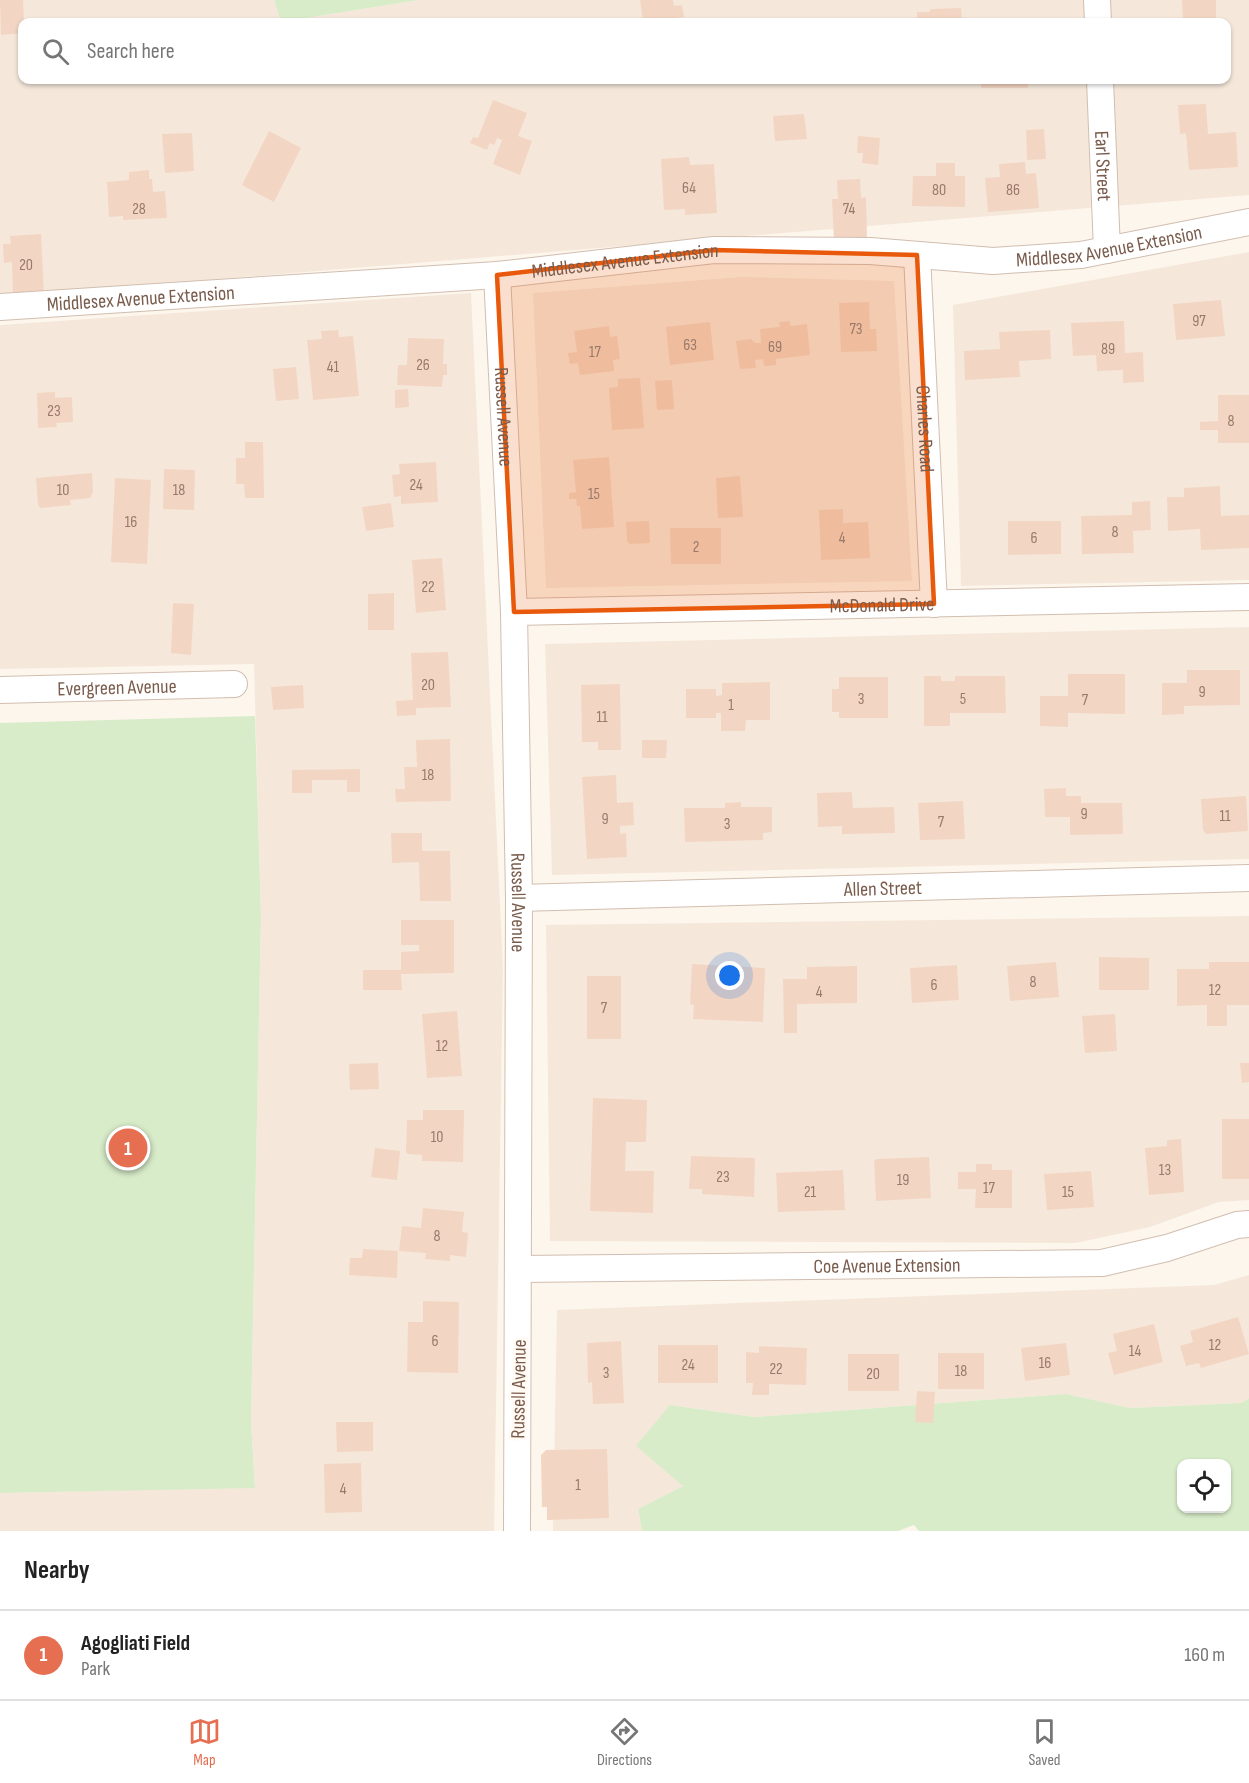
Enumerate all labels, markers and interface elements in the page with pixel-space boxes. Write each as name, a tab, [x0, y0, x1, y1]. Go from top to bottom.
search box	[18, 18, 1231, 84]
icon: search	[39, 35, 72, 68]
text: Search here	[87, 38, 174, 65]
street label: Earl Street	[1089, 130, 1116, 202]
house number: 64	[682, 179, 696, 198]
house number: 80	[932, 181, 946, 200]
house number: 86	[1006, 181, 1020, 200]
house number: 28	[132, 200, 146, 219]
house number: 74	[843, 200, 855, 219]
street label: Middlesex Avenue Extension	[1015, 221, 1204, 272]
street label: Middlesex Avenue Extension	[530, 239, 719, 284]
house number: 20	[19, 256, 33, 275]
street label: Middlesex Avenue Extension	[46, 281, 235, 317]
house number: 97	[1192, 312, 1206, 331]
house number: 73	[849, 320, 863, 339]
house number: 63	[683, 336, 697, 355]
house number: 69	[768, 338, 782, 357]
house number: 89	[1101, 340, 1115, 359]
house number: 17	[589, 343, 602, 362]
house number: 26	[416, 356, 430, 375]
house number: 41	[327, 358, 340, 377]
street label: Russell Avenue	[489, 367, 518, 467]
street label: Charles Road	[910, 385, 939, 473]
house number: 23	[47, 402, 61, 421]
house number: 8	[1227, 412, 1235, 431]
house number: 24	[409, 476, 423, 495]
house number: 10	[57, 481, 69, 500]
house number: 18	[173, 481, 185, 500]
house number: 15	[588, 485, 600, 504]
house number: 16	[125, 513, 137, 532]
house number: 8	[1111, 523, 1119, 542]
house number: 4	[839, 529, 846, 548]
house number: 6	[1030, 529, 1038, 548]
house number: 2	[693, 538, 699, 557]
house number: 22	[421, 578, 435, 597]
street label: McDonald Drive	[829, 592, 934, 619]
street label: Evergreen Avenue	[57, 674, 177, 702]
house number: 20	[421, 676, 435, 695]
house number: 9	[1198, 683, 1206, 702]
house number: 3	[858, 690, 864, 709]
house number: 5	[960, 690, 966, 709]
house number: 7	[1082, 691, 1089, 710]
house number: 1	[728, 696, 734, 715]
house number: 11	[596, 708, 608, 727]
house number: 18	[422, 766, 434, 785]
house number: 9	[1080, 805, 1088, 824]
house number: 11	[1219, 807, 1231, 826]
house number: 9	[601, 810, 609, 829]
house number: 7	[938, 813, 945, 832]
house number: 3	[724, 815, 730, 834]
street label: Russell Avenue	[505, 853, 530, 952]
street label: Allen Street	[842, 876, 922, 902]
your location	[715, 961, 744, 990]
house number: 8	[1029, 973, 1037, 992]
house number: 6	[930, 976, 938, 995]
house number: 12	[1209, 981, 1221, 1000]
house number: 4	[816, 983, 823, 1002]
house number: 7	[601, 999, 608, 1018]
house number: 12	[436, 1037, 448, 1056]
pin: 1	[108, 1126, 148, 1170]
house number: 10	[431, 1128, 443, 1147]
house number: 13	[1159, 1161, 1171, 1180]
house number: 23	[716, 1168, 730, 1187]
house number: 19	[897, 1171, 909, 1190]
house number: 17	[983, 1179, 996, 1198]
house number: 21	[804, 1183, 817, 1202]
house number: 15	[1062, 1183, 1074, 1202]
house number: 8	[433, 1227, 441, 1246]
street label: Coe Avenue Extension	[813, 1253, 961, 1279]
house number: 6	[431, 1332, 439, 1351]
house number: 12	[1209, 1336, 1221, 1355]
street label: Russell Avenue	[506, 1339, 532, 1439]
house number: 14	[1129, 1342, 1141, 1361]
house number: 16	[1039, 1354, 1051, 1373]
house number: 24	[681, 1356, 695, 1375]
house number: 22	[769, 1360, 783, 1379]
house number: 18	[955, 1362, 967, 1381]
house number: 3	[603, 1364, 609, 1383]
house number: 20	[866, 1365, 880, 1384]
map controls	[1177, 1459, 1231, 1513]
button: locate	[1177, 1459, 1231, 1513]
house number: 1	[575, 1476, 581, 1495]
house number: 4	[340, 1480, 347, 1499]
text: Nearby	[24, 1555, 90, 1586]
text: Agogliati Field	[81, 1630, 190, 1657]
text: 1	[40, 1643, 47, 1667]
text: 160 m	[1184, 1643, 1225, 1667]
text: Park	[81, 1657, 110, 1681]
tab: Map	[188, 1715, 221, 1770]
tab: Directions	[597, 1715, 652, 1770]
tab: Saved	[1028, 1715, 1061, 1770]

